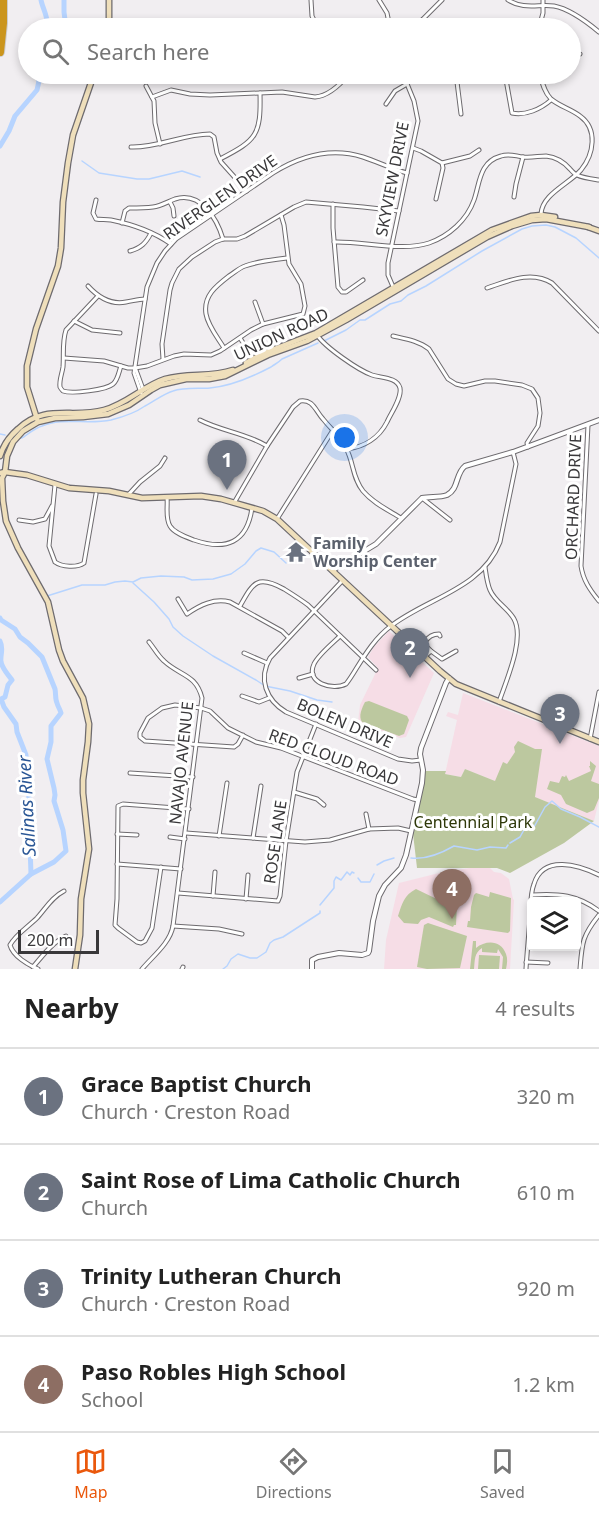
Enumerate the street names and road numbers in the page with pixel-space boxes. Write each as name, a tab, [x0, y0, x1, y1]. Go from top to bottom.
street label: SKYVIEW DRIVE	[370, 120, 414, 238]
street label: RIVERGLEN DRIVE	[159, 149, 281, 245]
street label: UNION ROAD	[230, 302, 332, 366]
street label: ORCHARD DRIVE	[560, 434, 586, 560]
street label: BOLEN DRIVE	[294, 693, 396, 753]
street label: NAVAJO AVENUE	[164, 700, 198, 826]
street label: RED CLOUD ROAD	[266, 723, 402, 791]
street label: ROSE LANE	[258, 799, 292, 885]

